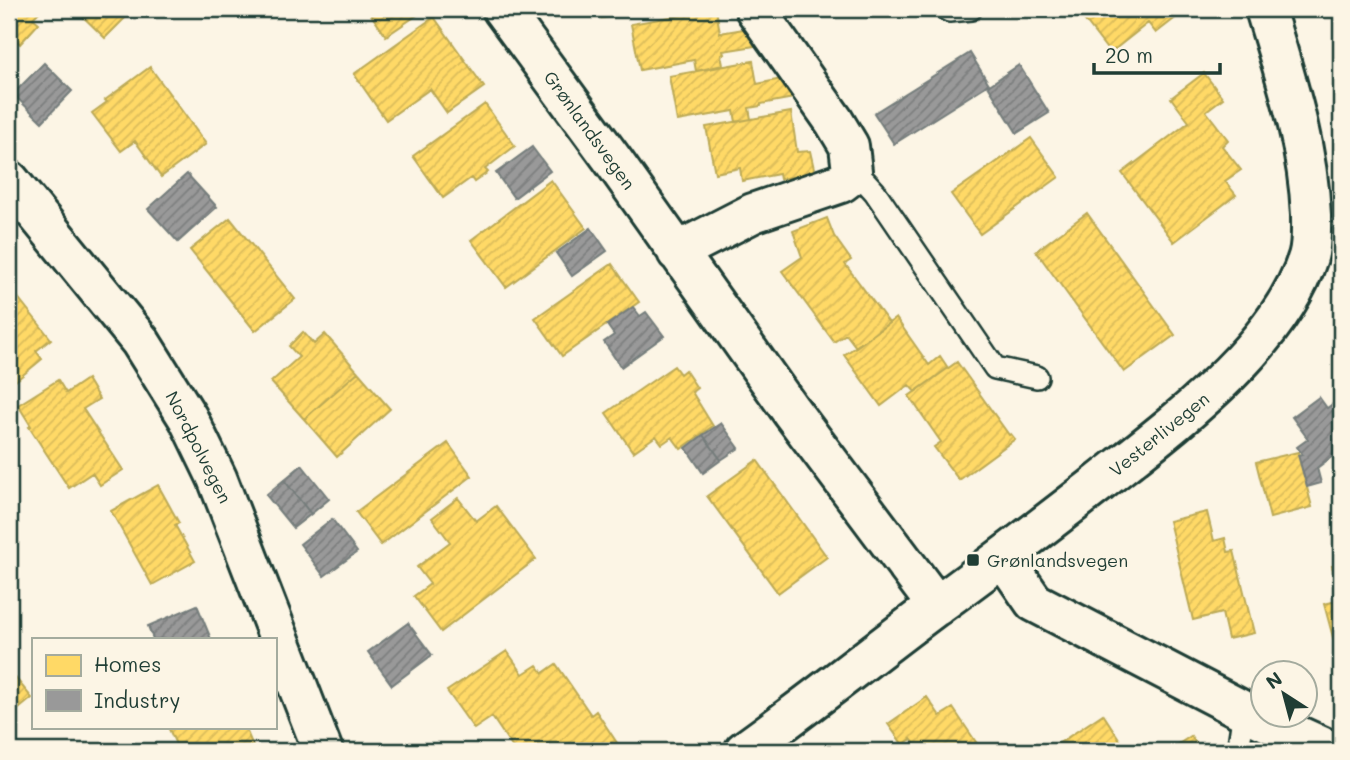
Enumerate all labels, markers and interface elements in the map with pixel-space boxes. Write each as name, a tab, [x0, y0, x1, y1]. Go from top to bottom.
scale bar	[1094, 32, 1220, 76]
text: 20 m	[1105, 41, 1153, 68]
street label: Grønlandsvegen	[539, 66, 641, 194]
street label: Vesterlivegen	[1104, 386, 1214, 482]
street label: Nordpolvegen	[160, 387, 238, 507]
place label: Grønlandsvegen	[987, 548, 1128, 572]
marker: Grønlandsvegen	[965, 552, 981, 568]
legend	[32, 638, 276, 728]
text: Homes	[94, 650, 161, 677]
north arrow	[1248, 658, 1318, 728]
text: N	[1261, 665, 1287, 694]
text: Industry	[94, 686, 181, 713]

